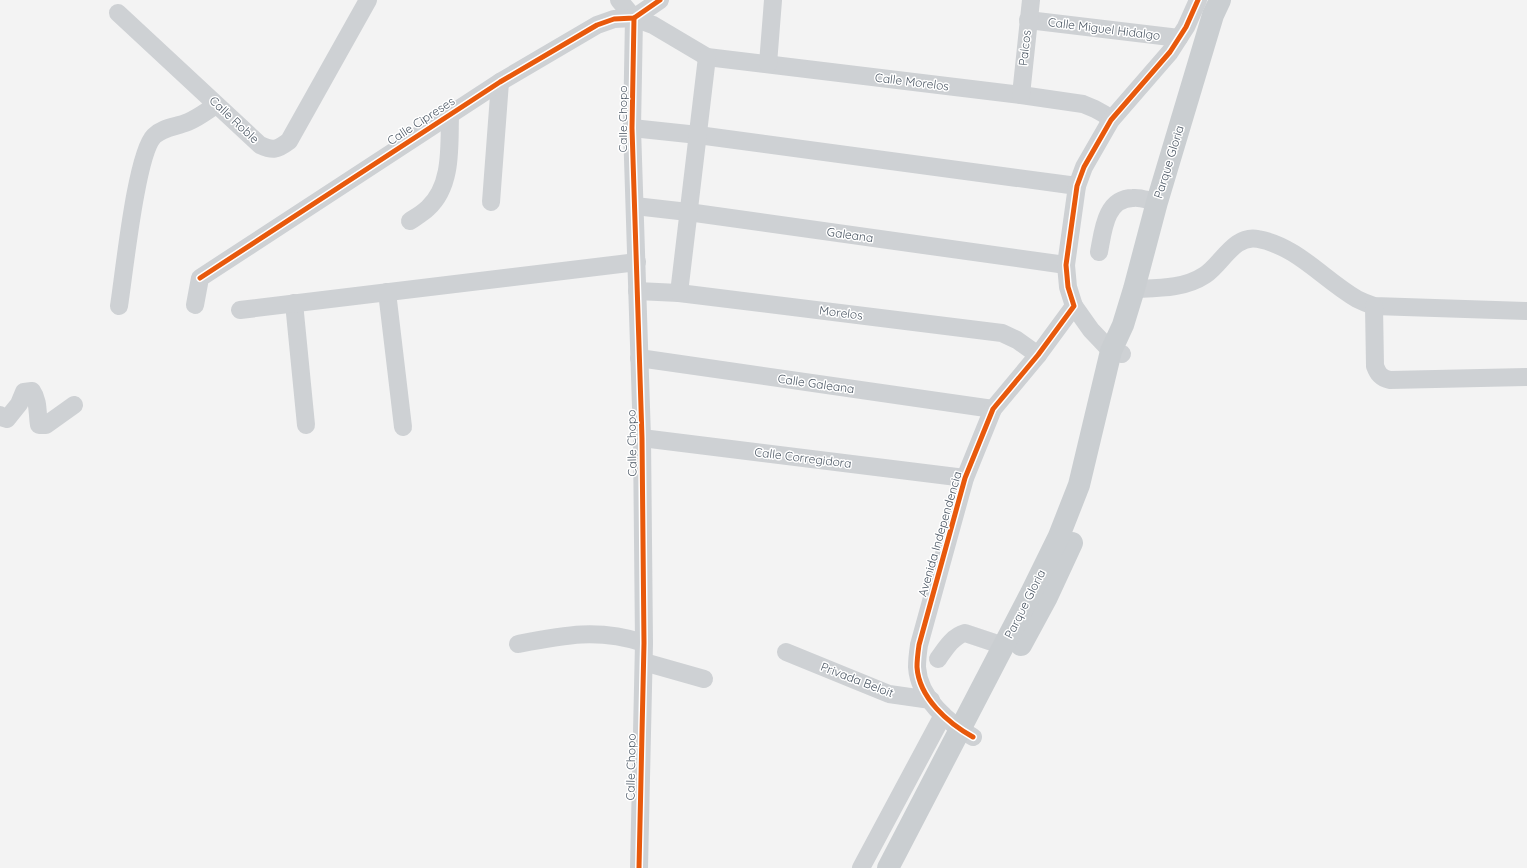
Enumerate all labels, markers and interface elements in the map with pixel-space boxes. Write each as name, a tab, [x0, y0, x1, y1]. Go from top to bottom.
street label: Calle Miguel Hidalgo	[1047, 14, 1161, 43]
street label: Palcos	[1015, 29, 1034, 67]
street label: Calle Morelos	[874, 70, 950, 94]
street label: Calle Chopo	[615, 86, 630, 153]
street label: Calle Roble	[206, 93, 262, 147]
street label: Calle Cipreses	[384, 93, 458, 148]
street label: Parque Gloria	[1150, 124, 1187, 200]
street label: Galeana	[826, 224, 874, 245]
street label: Morelos	[818, 302, 864, 323]
street label: Calle Galeana	[777, 371, 855, 396]
street label: Calle Chopo	[623, 409, 640, 477]
street label: Calle Corregidora	[754, 444, 852, 471]
street label: Avenida Independencia	[914, 469, 965, 598]
street label: Parque Gloria	[1001, 567, 1048, 641]
street label: Privada Beloit	[819, 659, 896, 700]
street label: Calle Chopo	[622, 733, 639, 801]

